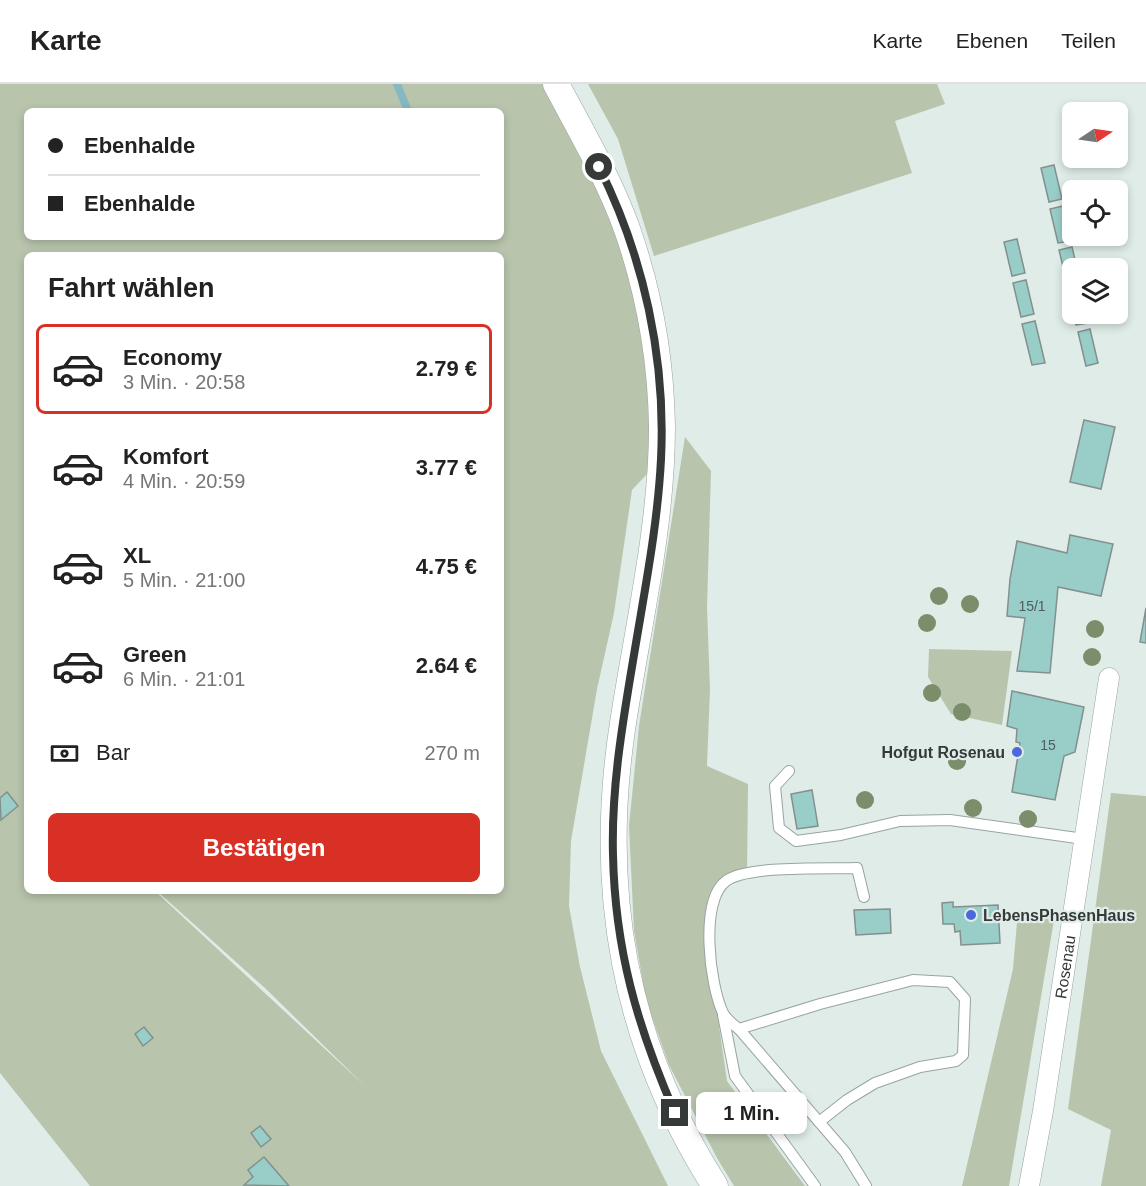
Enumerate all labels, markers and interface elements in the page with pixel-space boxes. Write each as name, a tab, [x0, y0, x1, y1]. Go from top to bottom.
text: Karte	[30, 25, 102, 56]
text: Karte	[873, 29, 923, 52]
text: Ebenen	[956, 29, 1028, 52]
text: Teilen	[1061, 29, 1116, 52]
north arrow	[1062, 102, 1128, 168]
map controls	[1062, 102, 1128, 324]
text: Ebenhalde	[84, 133, 195, 158]
route start	[585, 153, 612, 180]
button: locate	[1062, 180, 1128, 246]
text: Ebenhalde	[84, 191, 195, 216]
button: layers	[1062, 258, 1128, 324]
text: Fahrt wählen	[48, 273, 215, 303]
icon: car	[51, 342, 105, 396]
text: Economy	[123, 345, 222, 370]
text: 2.79 €	[416, 356, 477, 381]
text: 3 Min. · 20:58	[123, 371, 245, 393]
icon: car	[51, 441, 105, 495]
text: Komfort	[123, 444, 209, 469]
text: 3.77 €	[416, 455, 477, 480]
text: 4 Min. · 20:59	[123, 470, 245, 492]
icon: car	[51, 540, 105, 594]
text: XL	[123, 543, 151, 568]
text: 4.75 €	[416, 554, 477, 579]
text: 5 Min. · 21:00	[123, 569, 245, 591]
house number: 15/1	[1018, 598, 1046, 614]
icon: car	[51, 639, 105, 693]
text: Green	[123, 642, 187, 667]
text: 2.64 €	[416, 653, 477, 678]
text: 6 Min. · 21:01	[123, 668, 245, 690]
icon: cash	[48, 737, 81, 770]
house number: 15	[1040, 737, 1056, 753]
text: Bar	[96, 740, 130, 765]
text: 270 m	[424, 742, 480, 764]
place label: Hofgut Rosenau	[881, 744, 1005, 761]
marker: Hofgut Rosenau	[1010, 745, 1024, 759]
button: Bestätigen	[48, 813, 480, 882]
place label: LebensPhasenHaus	[983, 907, 1135, 924]
marker: LebensPhasenHaus	[964, 908, 978, 922]
street label: Rosenau	[1052, 934, 1078, 1000]
callout: 1 Min.	[696, 1092, 807, 1134]
route end	[661, 1099, 688, 1126]
text: 1 Min.	[723, 1102, 780, 1124]

